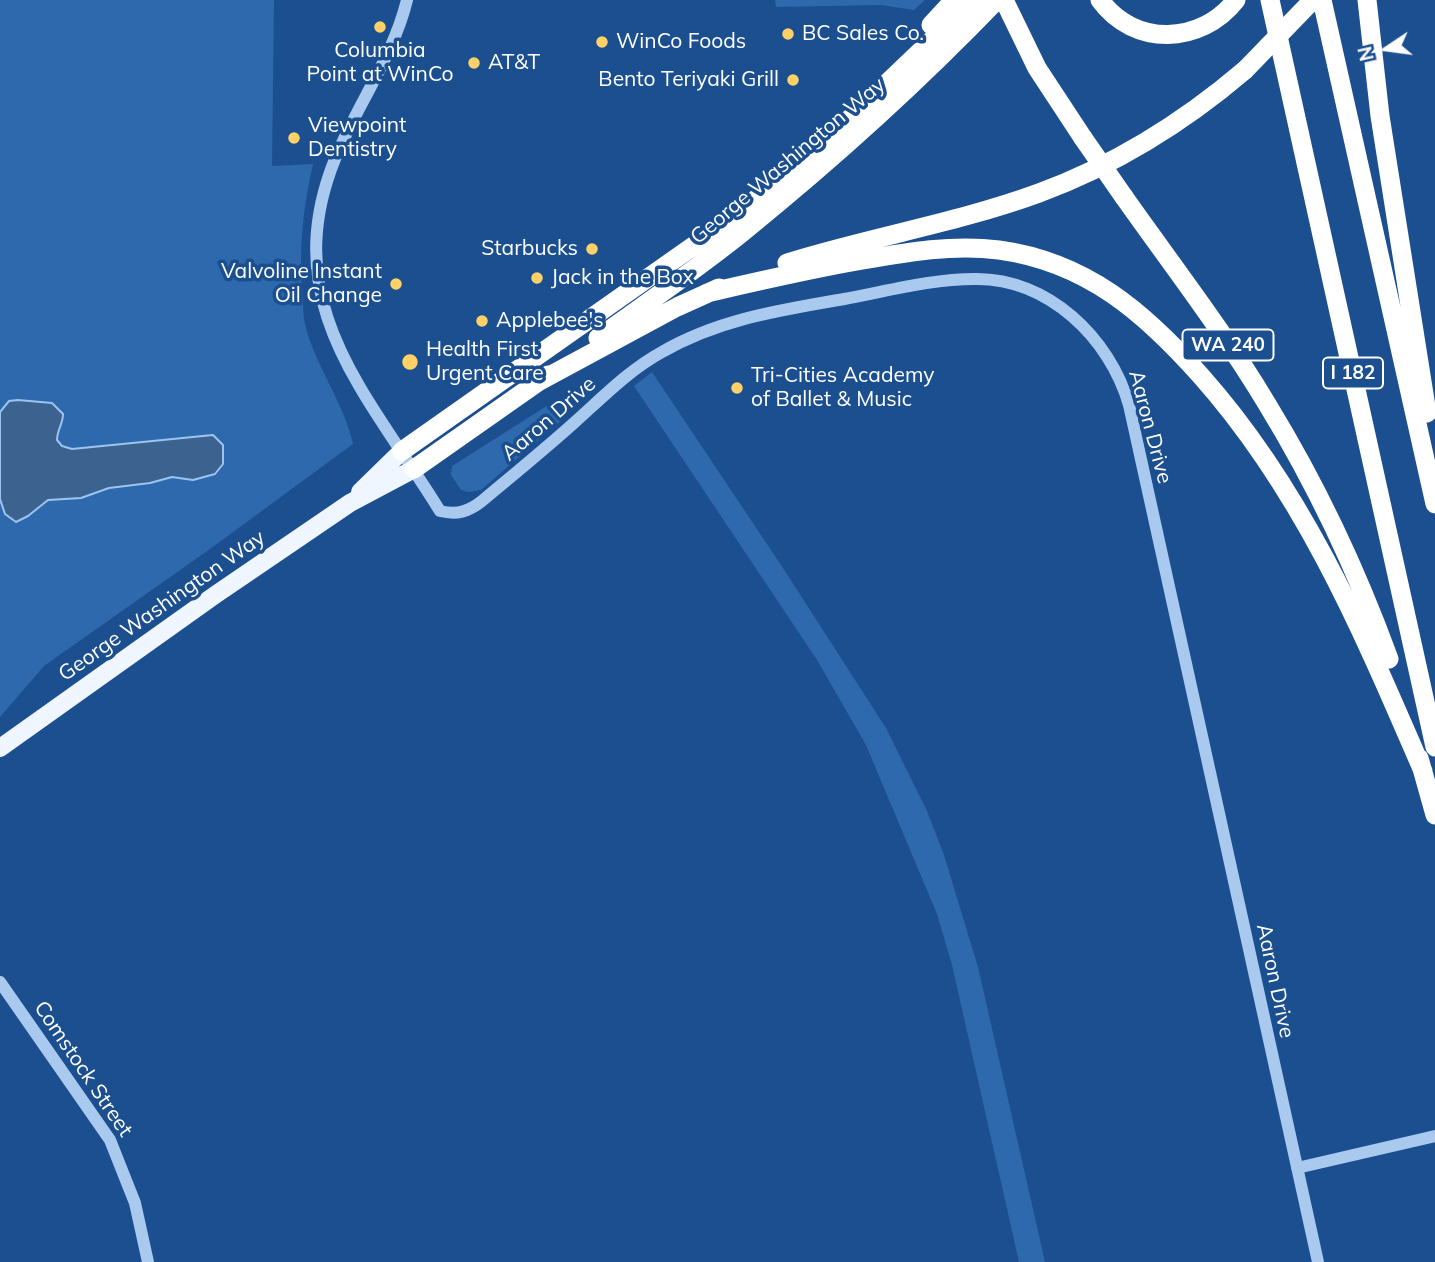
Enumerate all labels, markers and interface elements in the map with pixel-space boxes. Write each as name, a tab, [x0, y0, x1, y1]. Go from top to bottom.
north arrow	[1351, 14, 1421, 84]
marker: Columbia Point at WinCo	[372, 19, 388, 35]
place label: BC Sales Co.	[802, 21, 924, 47]
marker: BC Sales Co.	[780, 26, 796, 42]
place label: WinCo Foods	[616, 29, 746, 55]
marker: WinCo Foods	[594, 34, 610, 50]
place label: Columbia Point at WinCo	[306, 38, 454, 88]
text: N	[1352, 44, 1379, 63]
place label: AT&T	[488, 50, 540, 76]
marker: AT&T	[466, 55, 482, 71]
place label: Bento Teriyaki Grill	[598, 67, 779, 93]
street label: George Washington Way	[686, 72, 890, 250]
marker: Bento Teriyaki Grill	[785, 72, 801, 88]
place label: Viewpoint Dentistry	[308, 113, 406, 163]
marker: Viewpoint Dentistry	[286, 130, 302, 146]
place label: Starbucks	[481, 236, 578, 262]
marker: Starbucks	[584, 241, 600, 257]
place label: Valvoline Instant Oil Change	[221, 259, 382, 309]
place label: Jack in the Box	[551, 265, 694, 291]
marker: Jack in the Box	[529, 270, 545, 286]
marker: Valvoline Instant Oil Change	[388, 276, 404, 292]
place label: Applebee's	[496, 308, 604, 334]
marker: Applebee's	[474, 313, 490, 329]
road number: WA 240	[1182, 330, 1274, 360]
place label: Health First Urgent Care	[426, 337, 544, 387]
marker: Health First Urgent Care	[400, 352, 420, 372]
road number: I 182	[1323, 358, 1383, 388]
place label: Tri-Cities Academy of Ballet & Music	[751, 363, 934, 413]
street label: Aaron Drive	[1123, 368, 1177, 486]
street label: Aaron Drive	[497, 371, 601, 467]
marker: Tri-Cities Academy of Ballet & Music	[729, 380, 745, 396]
street label: George Washington Way	[54, 525, 270, 687]
street label: Aaron Drive	[1251, 922, 1299, 1040]
street label: Comstock Street	[28, 996, 138, 1142]

